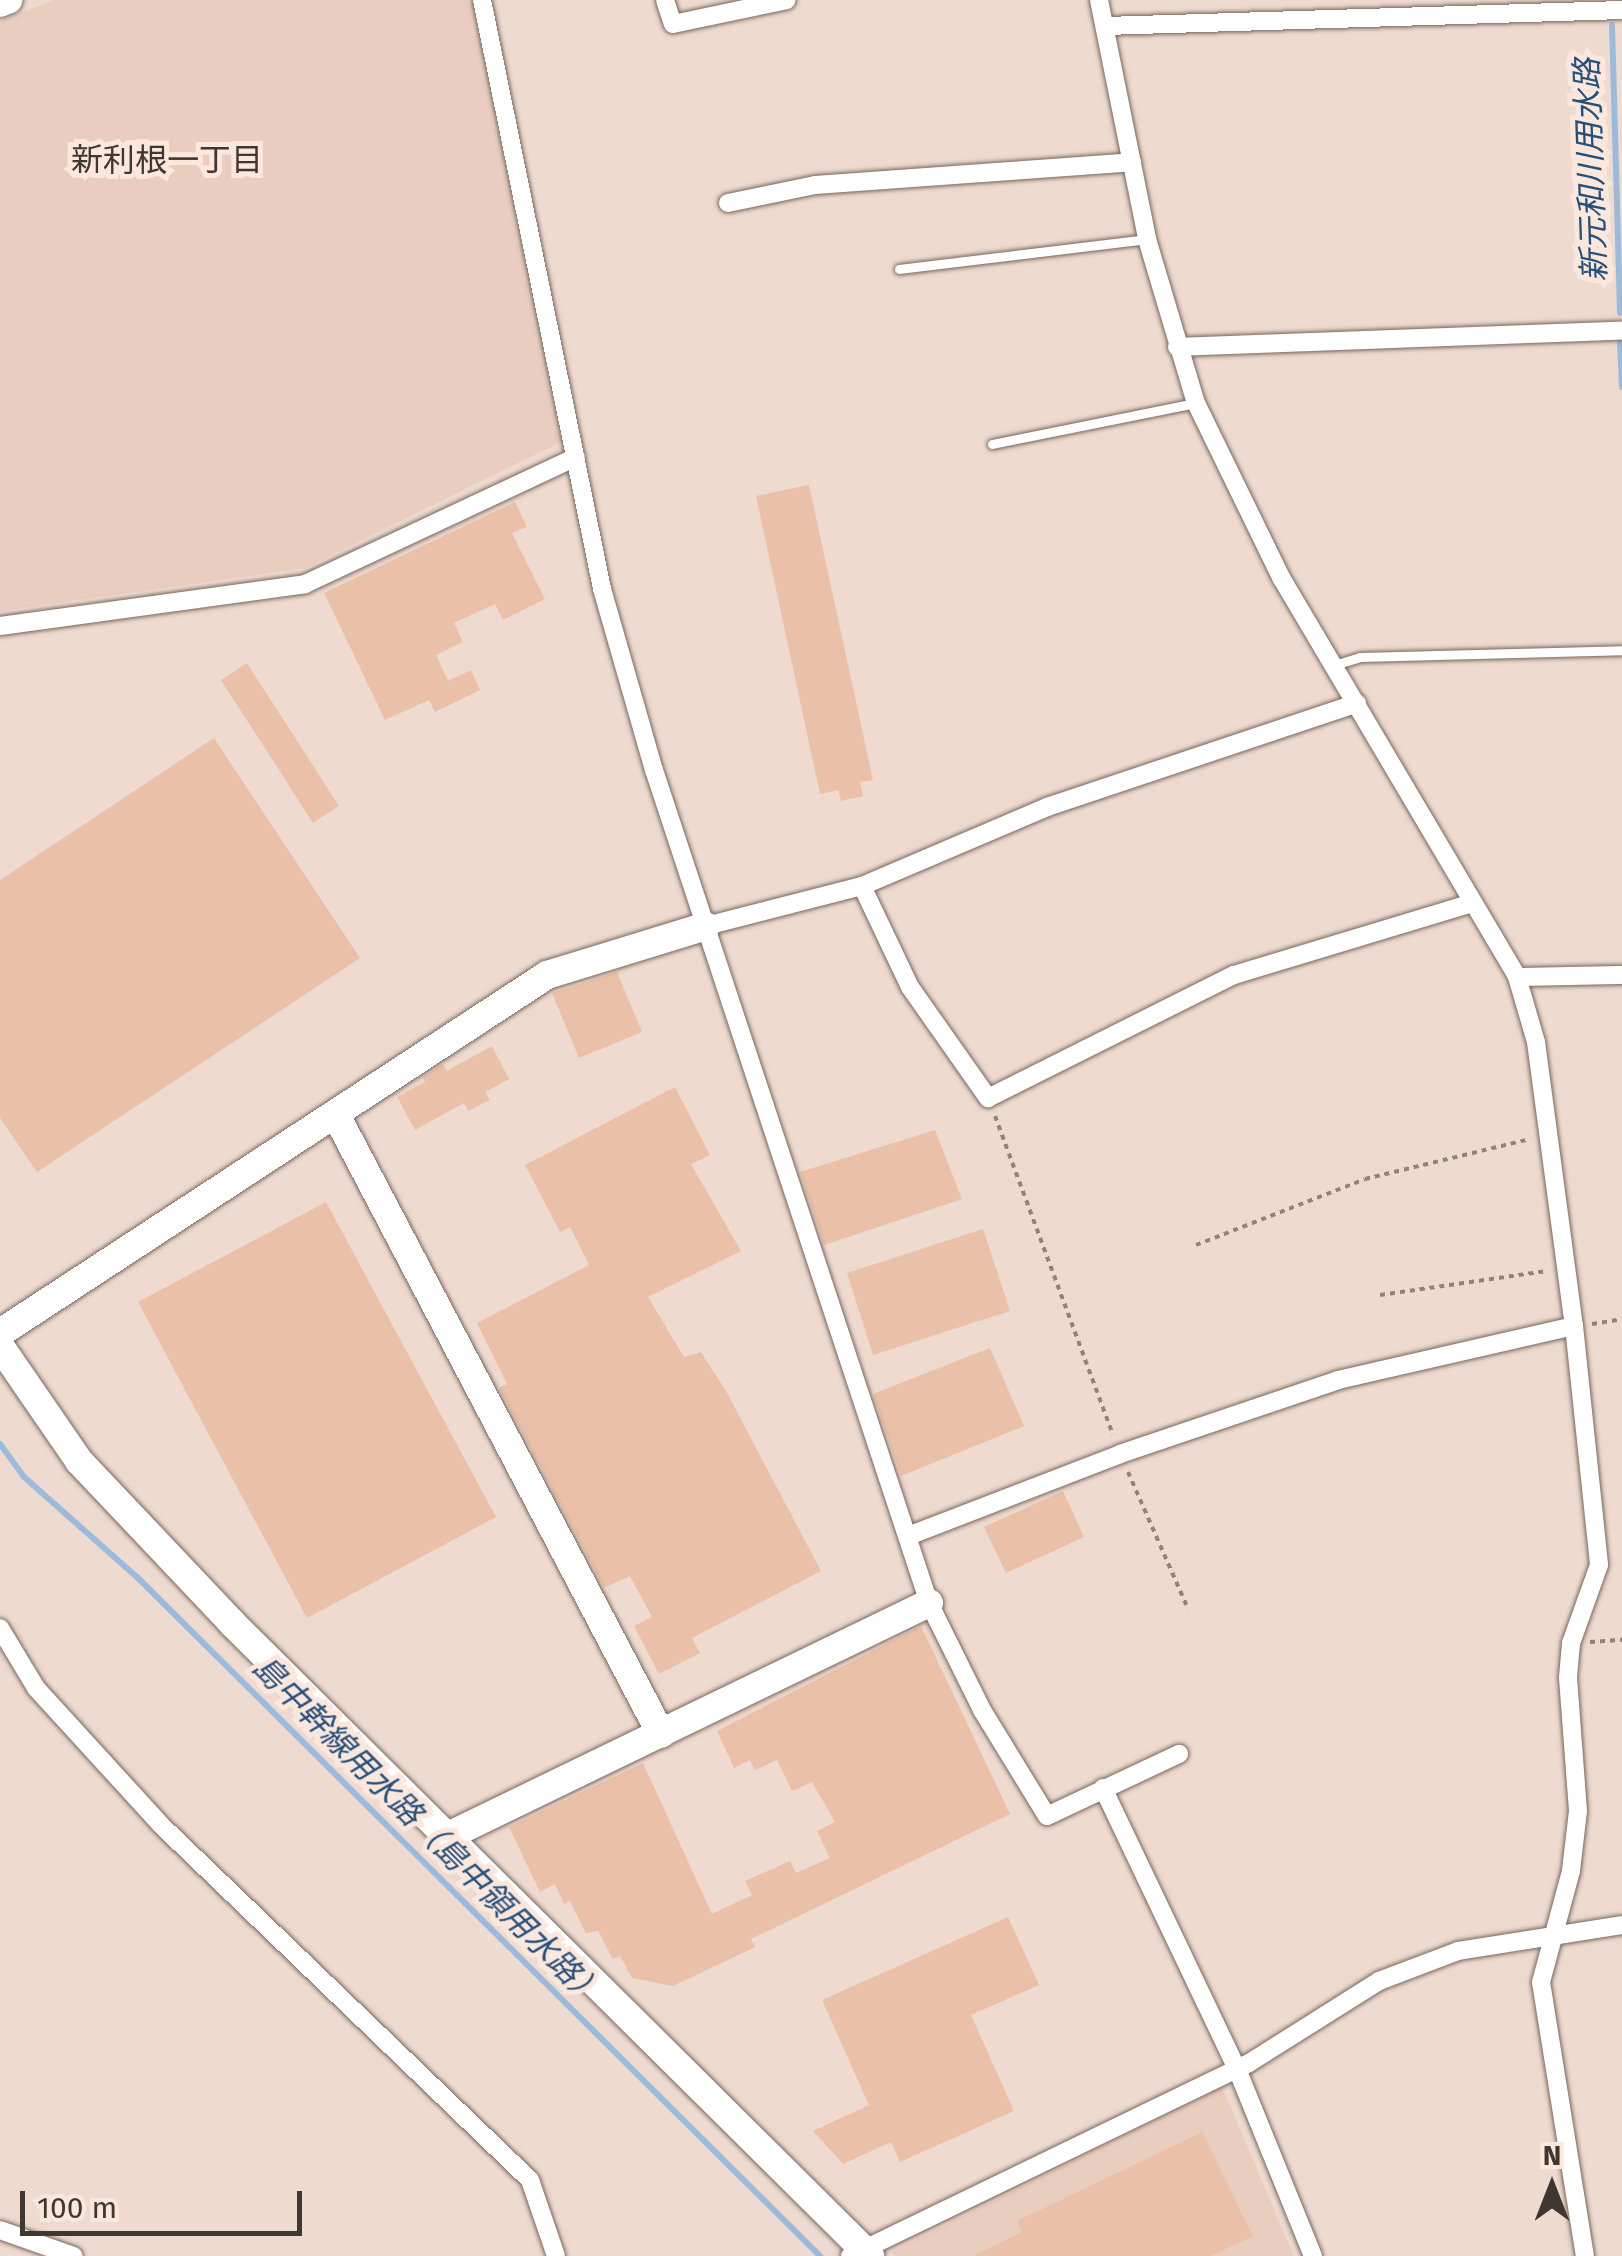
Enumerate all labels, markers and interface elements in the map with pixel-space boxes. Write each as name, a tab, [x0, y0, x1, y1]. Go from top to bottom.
water label: 新元和川用水路	[1568, 57, 1614, 283]
district label: 新利根一丁目	[71, 141, 263, 179]
water label: 島中幹線用水路（島中領用水路）	[245, 1648, 611, 2014]
north arrow	[1502, 2136, 1602, 2236]
text: N	[1543, 2139, 1561, 2172]
scale bar	[25, 2171, 308, 2233]
text: 100 m	[37, 2190, 117, 2226]

